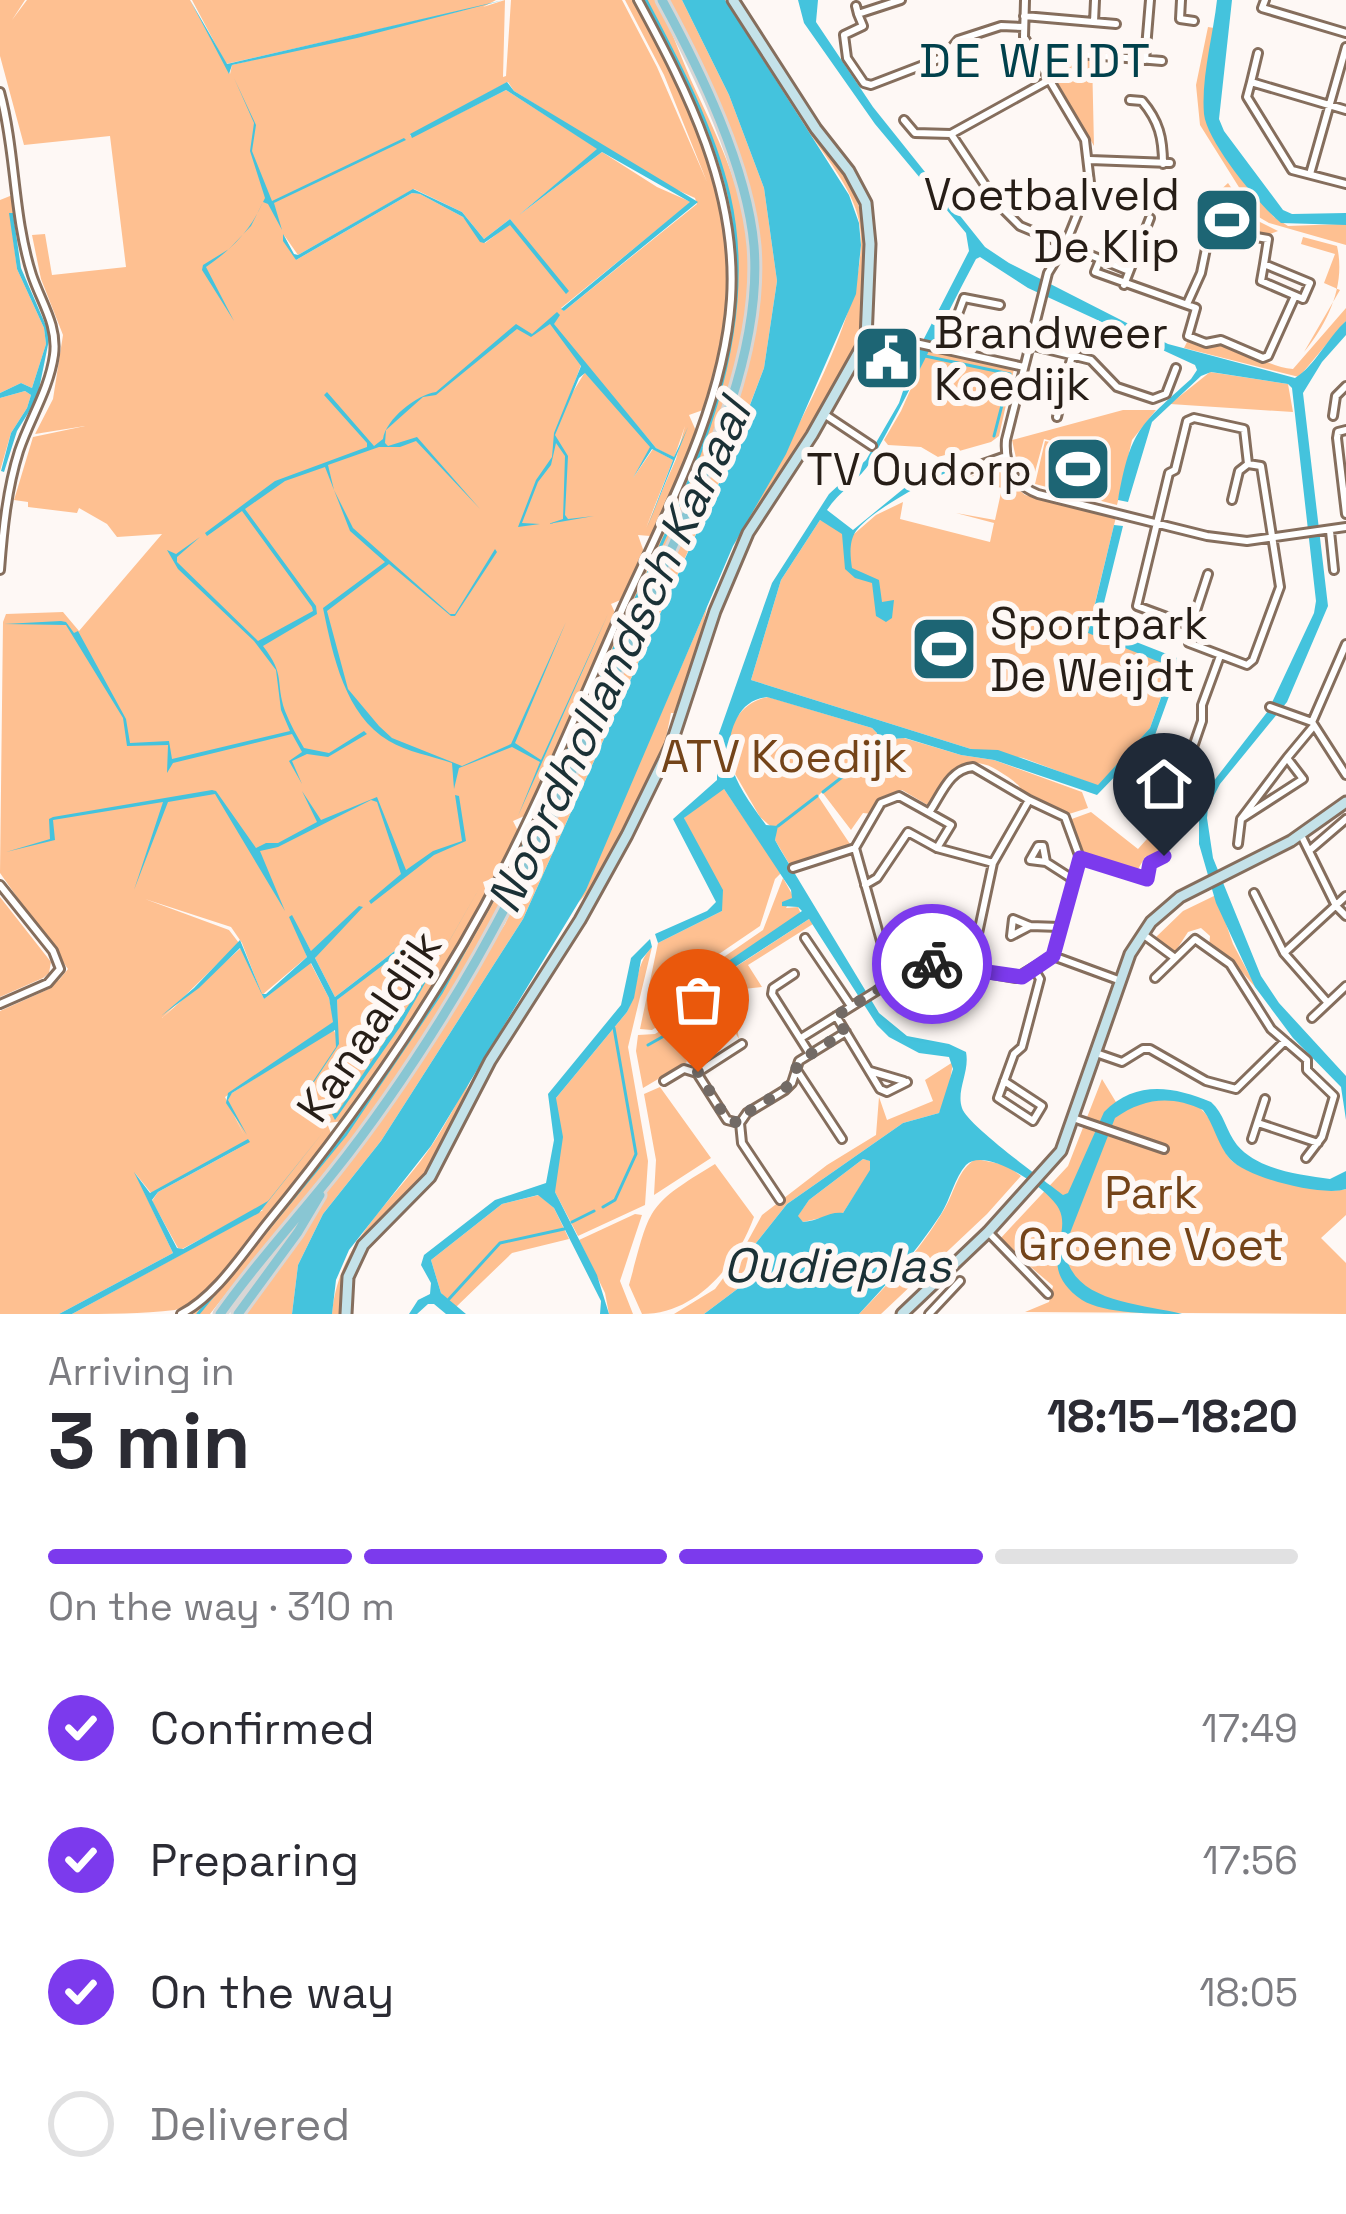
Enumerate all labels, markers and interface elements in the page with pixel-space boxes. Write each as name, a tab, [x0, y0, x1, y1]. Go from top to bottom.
district label: DE WEIDT	[919, 30, 1153, 91]
place label: Voetbalveld De Klip	[924, 166, 1180, 275]
sports icon: Voetbalveld De Klip	[1192, 185, 1262, 255]
place label: Brandweer Koedijk	[934, 304, 1168, 413]
public building icon: Brandweer Koedijk	[852, 323, 922, 393]
water label: Noordhollandsch Kanaal	[473, 385, 767, 922]
sports icon: TV Oudorp	[1043, 434, 1113, 504]
place label: TV Oudorp	[806, 441, 1032, 498]
place label: Sportpark De Weijdt	[990, 595, 1208, 704]
sports icon: Sportpark De Weijdt	[909, 614, 979, 684]
park label: ATV Koedijk	[661, 728, 907, 785]
pin	[1113, 733, 1215, 856]
icon: home	[1131, 751, 1197, 817]
courier	[872, 904, 992, 1024]
street label: Kanaaldijk	[284, 919, 454, 1133]
icon: bike	[899, 931, 965, 997]
pin	[647, 949, 749, 1072]
icon: bag	[665, 967, 731, 1033]
park label: Park Groene Voet	[1018, 1164, 1284, 1273]
water label: Oudieplas	[723, 1235, 953, 1296]
text: Arriving in	[48, 1347, 235, 1396]
text: 18:15–18:20	[1047, 1388, 1298, 1445]
text: 3 min	[48, 1391, 251, 1491]
text: On the way · 310 m	[48, 1582, 395, 1631]
icon: check	[48, 1695, 114, 1761]
text: Confirmed	[150, 1700, 375, 1757]
text: 17:49	[1202, 1704, 1298, 1753]
icon: check	[48, 1827, 114, 1893]
text: Preparing	[150, 1832, 359, 1889]
text: 17:56	[1203, 1836, 1298, 1885]
icon: check	[48, 1959, 114, 2025]
text: On the way	[150, 1964, 394, 2021]
text: 18:05	[1199, 1968, 1298, 2017]
text: Delivered	[150, 2096, 350, 2153]

